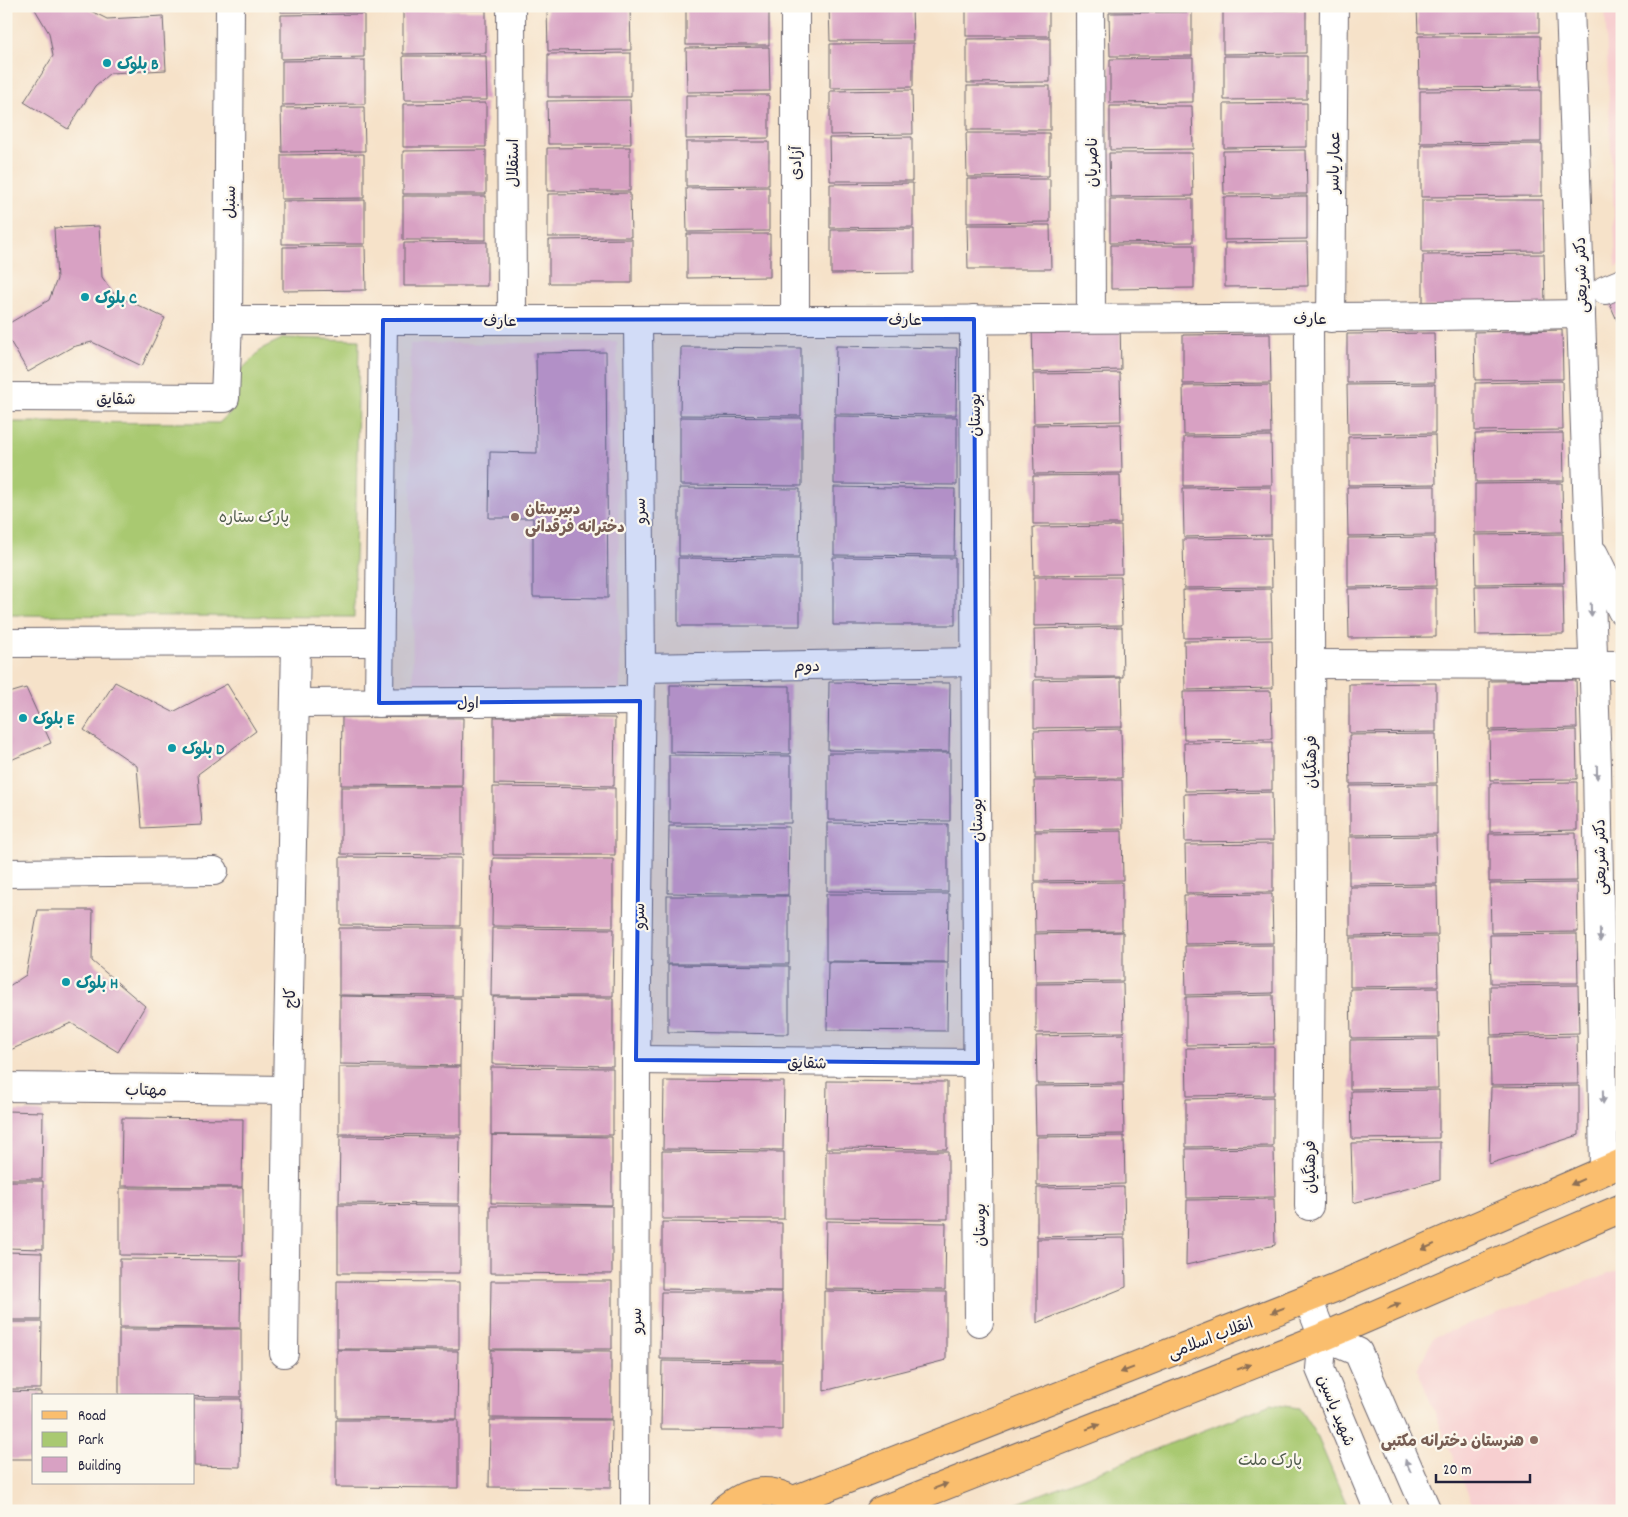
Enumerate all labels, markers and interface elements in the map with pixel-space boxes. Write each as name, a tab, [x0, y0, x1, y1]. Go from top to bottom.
place label: بلوک B	[117, 54, 159, 77]
marker: بلوک B	[101, 57, 113, 69]
street label: عمار یاسر	[1323, 131, 1348, 195]
street label: ناصریان	[1082, 137, 1105, 187]
street label: استقلال	[503, 139, 526, 187]
street label: آزادی	[786, 145, 809, 180]
street label: سنبل	[220, 185, 243, 219]
street label: دکتر شریعتی	[1570, 236, 1595, 313]
place label: بلوک C	[95, 288, 137, 311]
marker: بلوک C	[79, 291, 91, 303]
street label: عارف	[1293, 309, 1327, 332]
street label: عارف	[888, 310, 922, 333]
street label: عارف	[483, 311, 517, 334]
street label: شقایق	[96, 389, 136, 412]
street label: بوستان	[965, 393, 988, 437]
street label: سرو	[630, 497, 653, 525]
place label: دبیرستان دخترانه فرقدانی	[525, 499, 625, 540]
park label: پارک ستاره	[219, 507, 289, 530]
marker: دبیرستان دخترانه فرقدانی	[509, 511, 521, 523]
one-way arrow	[1588, 602, 1596, 618]
street label: دوم	[794, 656, 820, 679]
street label: اول	[457, 693, 479, 716]
place label: بلوک E	[33, 709, 75, 732]
marker: بلوک E	[17, 712, 29, 724]
street label: فرهنگیان	[1301, 735, 1324, 789]
place label: بلوک D	[182, 739, 225, 762]
marker: بلوک D	[166, 742, 178, 754]
one-way arrow	[1593, 764, 1601, 780]
street label: بوستان	[967, 798, 990, 842]
street label: دکتر شریعتی	[1589, 819, 1614, 895]
street label: سرو	[629, 903, 652, 931]
one-way arrow	[1596, 927, 1604, 943]
place label: بلوک H	[76, 973, 118, 996]
marker: بلوک H	[60, 976, 72, 988]
street label: کاج	[280, 987, 303, 1009]
street label: شقایق	[787, 1053, 827, 1076]
street label: مهتاب	[125, 1080, 167, 1103]
one-way arrow	[1599, 1089, 1607, 1105]
street label: فرهنگیان	[1300, 1140, 1323, 1194]
one-way arrow	[1570, 1179, 1584, 1187]
street label: بوستان	[970, 1203, 993, 1247]
one-way arrow	[1421, 1244, 1435, 1252]
one-way arrow	[1387, 1302, 1401, 1310]
one-way arrow	[1271, 1307, 1285, 1315]
street label: سرو	[626, 1308, 649, 1335]
street label: انقلاب اسلامی	[1165, 1313, 1257, 1366]
one-way arrow	[1237, 1363, 1251, 1371]
one-way arrow	[1119, 1366, 1134, 1374]
street label: شهید یاسین	[1310, 1372, 1359, 1450]
legend	[32, 1394, 195, 1484]
text: Road	[78, 1406, 106, 1428]
one-way arrow	[1086, 1423, 1101, 1431]
text: Park	[78, 1430, 104, 1452]
place label: هنرستان دخترانه مکتبی	[1381, 1431, 1524, 1454]
marker: هنرستان دخترانه مکتبی	[1528, 1434, 1540, 1446]
park label: پارک ملت	[1238, 1450, 1302, 1473]
scale bar	[1436, 1452, 1529, 1484]
text: Building	[78, 1456, 121, 1478]
one-way arrow	[1403, 1459, 1411, 1473]
text: 20 m	[1443, 1460, 1471, 1482]
one-way arrow	[934, 1482, 949, 1490]

